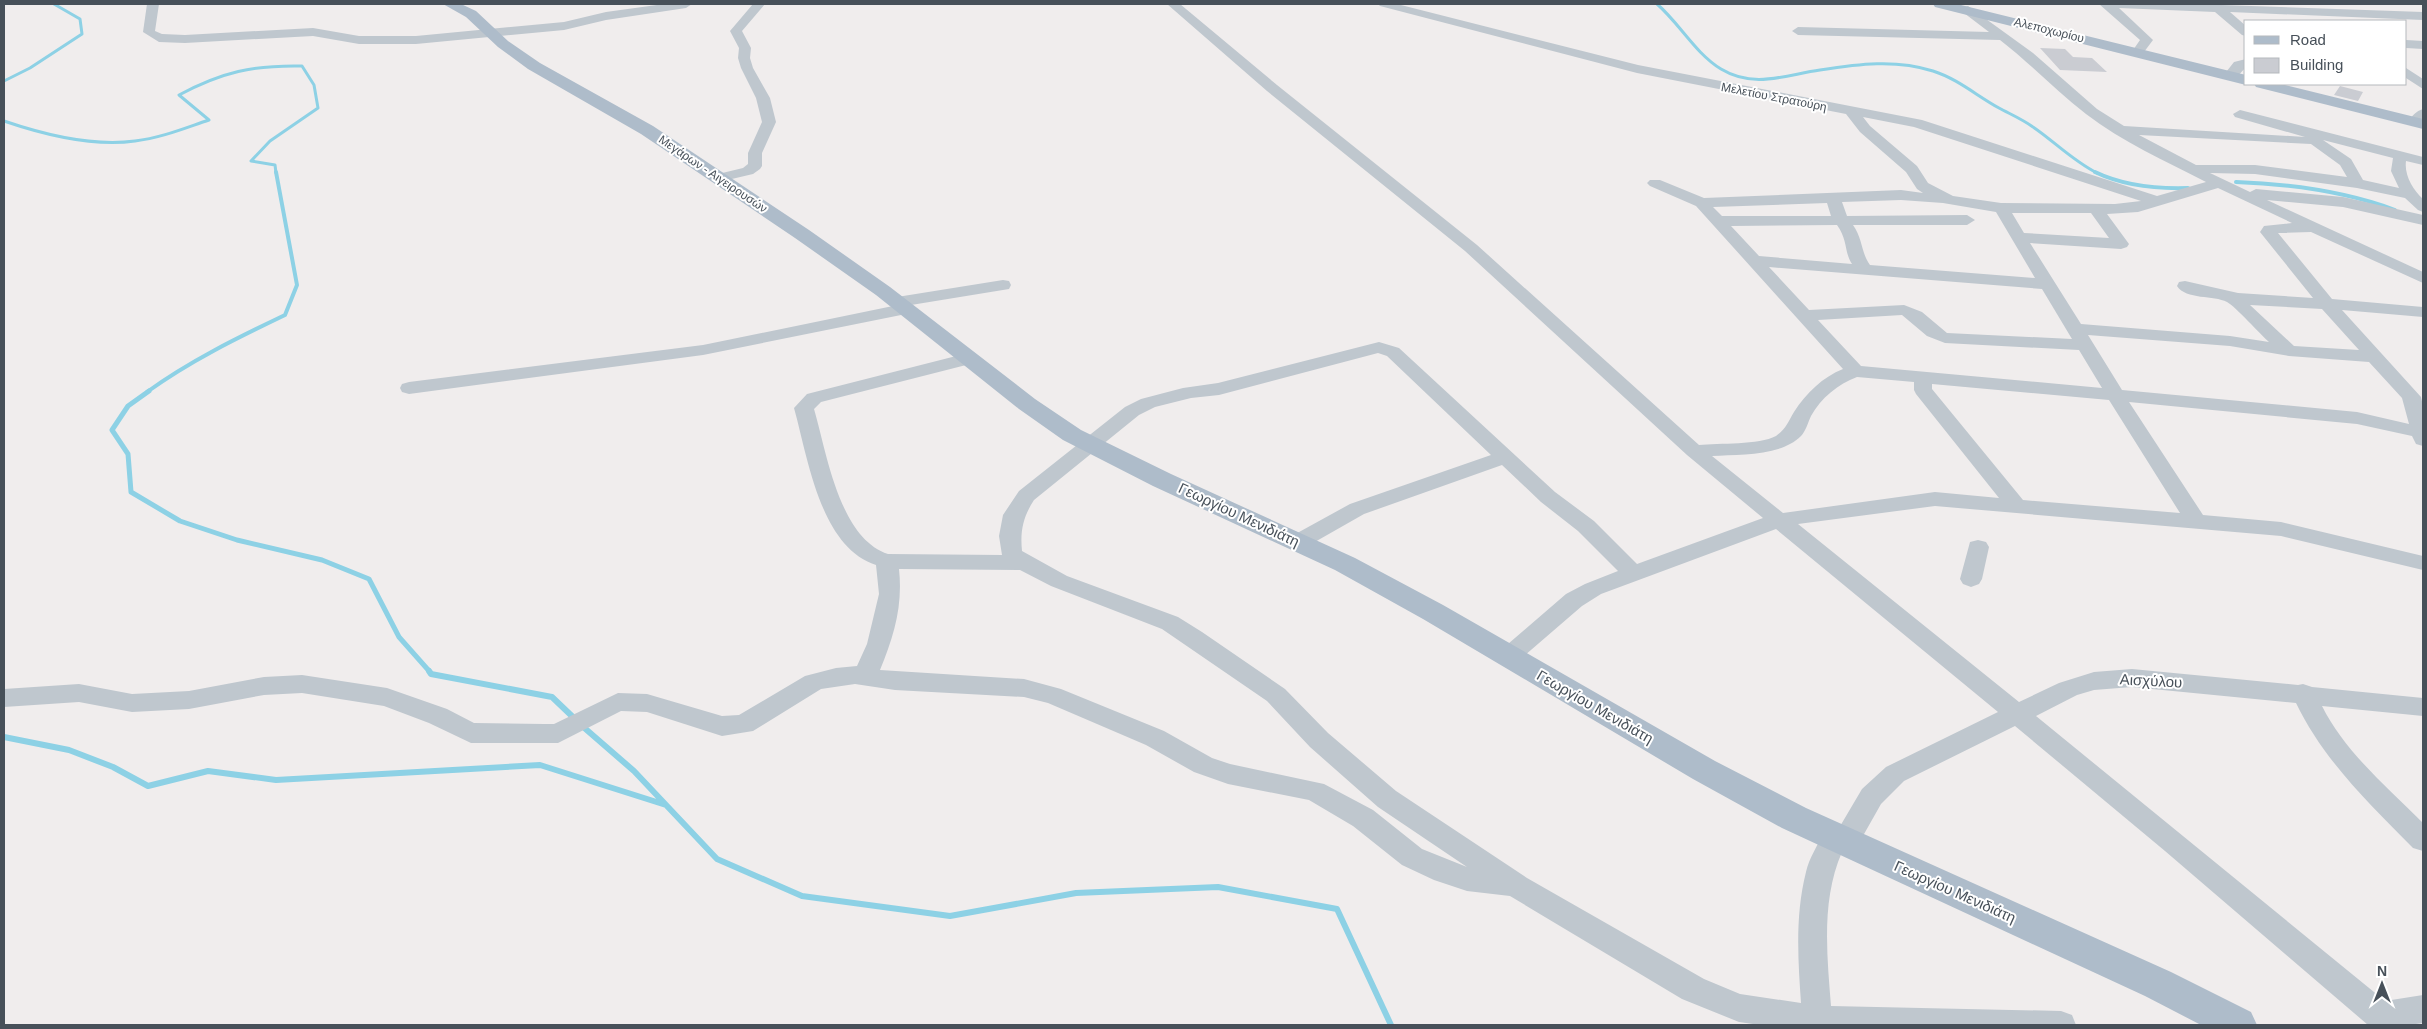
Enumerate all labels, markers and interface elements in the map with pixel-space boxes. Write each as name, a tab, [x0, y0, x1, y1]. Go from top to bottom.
street label: Αλεποχωρίου	[2012, 15, 2086, 45]
legend	[2244, 20, 2407, 85]
text: Road	[2290, 31, 2326, 48]
text: Building	[2290, 56, 2343, 73]
street label: Μελετίου Στρατούρη	[1720, 80, 1828, 114]
street label: Μεγάρων - Αιγειρουσών	[656, 132, 770, 216]
street label: Γεωργίου Μενιδιάτη	[1176, 479, 1302, 550]
street label: Γεωργίου Μενιδιάτη	[1534, 666, 1656, 747]
street label: Αισχύλου	[2119, 670, 2183, 691]
street label: Γεωργίου Μενιδιάτη	[1892, 857, 2019, 926]
north arrow	[2357, 959, 2407, 1009]
text: N	[2377, 963, 2387, 979]

